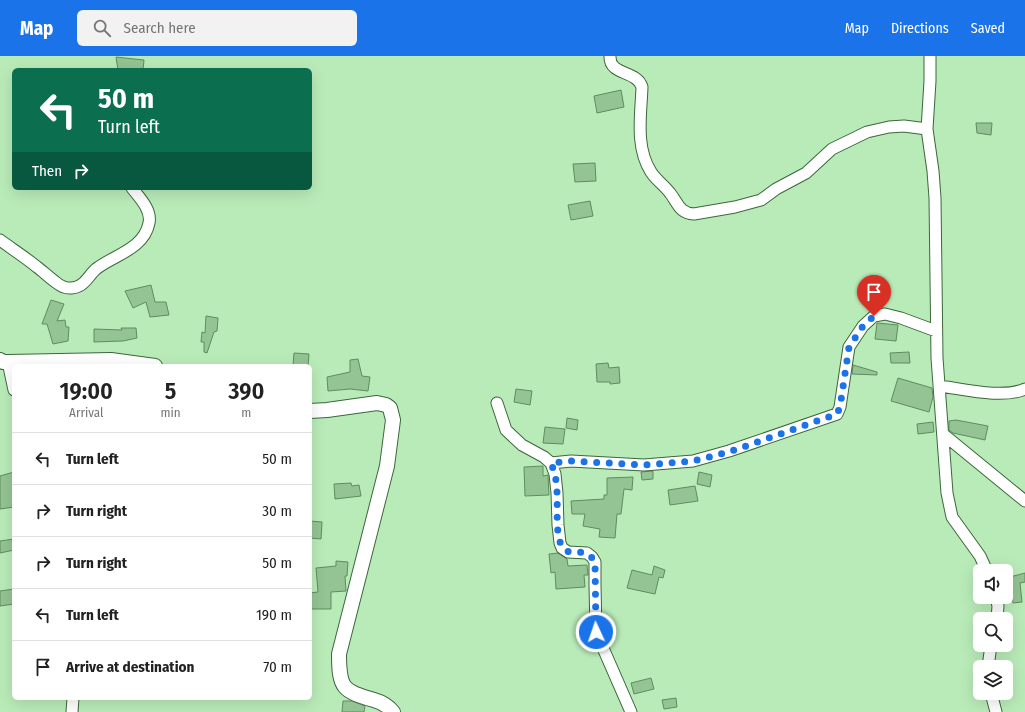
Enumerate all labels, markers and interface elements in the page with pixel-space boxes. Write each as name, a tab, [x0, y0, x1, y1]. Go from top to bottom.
search box	[77, 10, 357, 46]
text: Map	[20, 17, 53, 40]
icon: search	[91, 17, 113, 39]
text: Search here	[123, 19, 196, 37]
text: Map	[845, 20, 869, 37]
text: Directions	[891, 20, 949, 37]
text: Saved	[971, 20, 1005, 37]
text: 50 m	[98, 82, 154, 115]
icon: left	[32, 84, 84, 136]
text: Turn left	[98, 116, 160, 138]
icon: right	[70, 160, 92, 182]
text: Then	[32, 162, 62, 180]
pin	[857, 275, 891, 316]
icon: arrive	[863, 281, 885, 303]
text: 19:00	[60, 377, 113, 405]
text: 5	[165, 377, 176, 405]
text: 390	[228, 377, 264, 405]
text: Arrival	[69, 405, 104, 420]
text: min	[161, 405, 181, 420]
text: m	[241, 405, 251, 420]
icon: left	[32, 448, 54, 470]
text: Turn left	[66, 450, 119, 468]
text: 50 m	[262, 450, 292, 468]
icon: right	[32, 500, 54, 522]
text: Turn right	[66, 502, 127, 520]
text: 30 m	[262, 502, 292, 520]
icon: right	[32, 552, 54, 574]
text: Turn right	[66, 554, 127, 572]
text: 50 m	[262, 554, 292, 572]
map controls	[973, 564, 1013, 700]
button: sound	[973, 564, 1013, 604]
icon: left	[32, 604, 54, 626]
text: Turn left	[66, 606, 119, 624]
text: 190 m	[256, 606, 292, 624]
position arrow	[575, 611, 617, 653]
button: search	[973, 612, 1013, 652]
icon: arrive	[32, 656, 54, 678]
text: Arrive at destination	[66, 658, 194, 676]
text: 70 m	[263, 658, 292, 676]
button: layers	[973, 660, 1013, 700]

